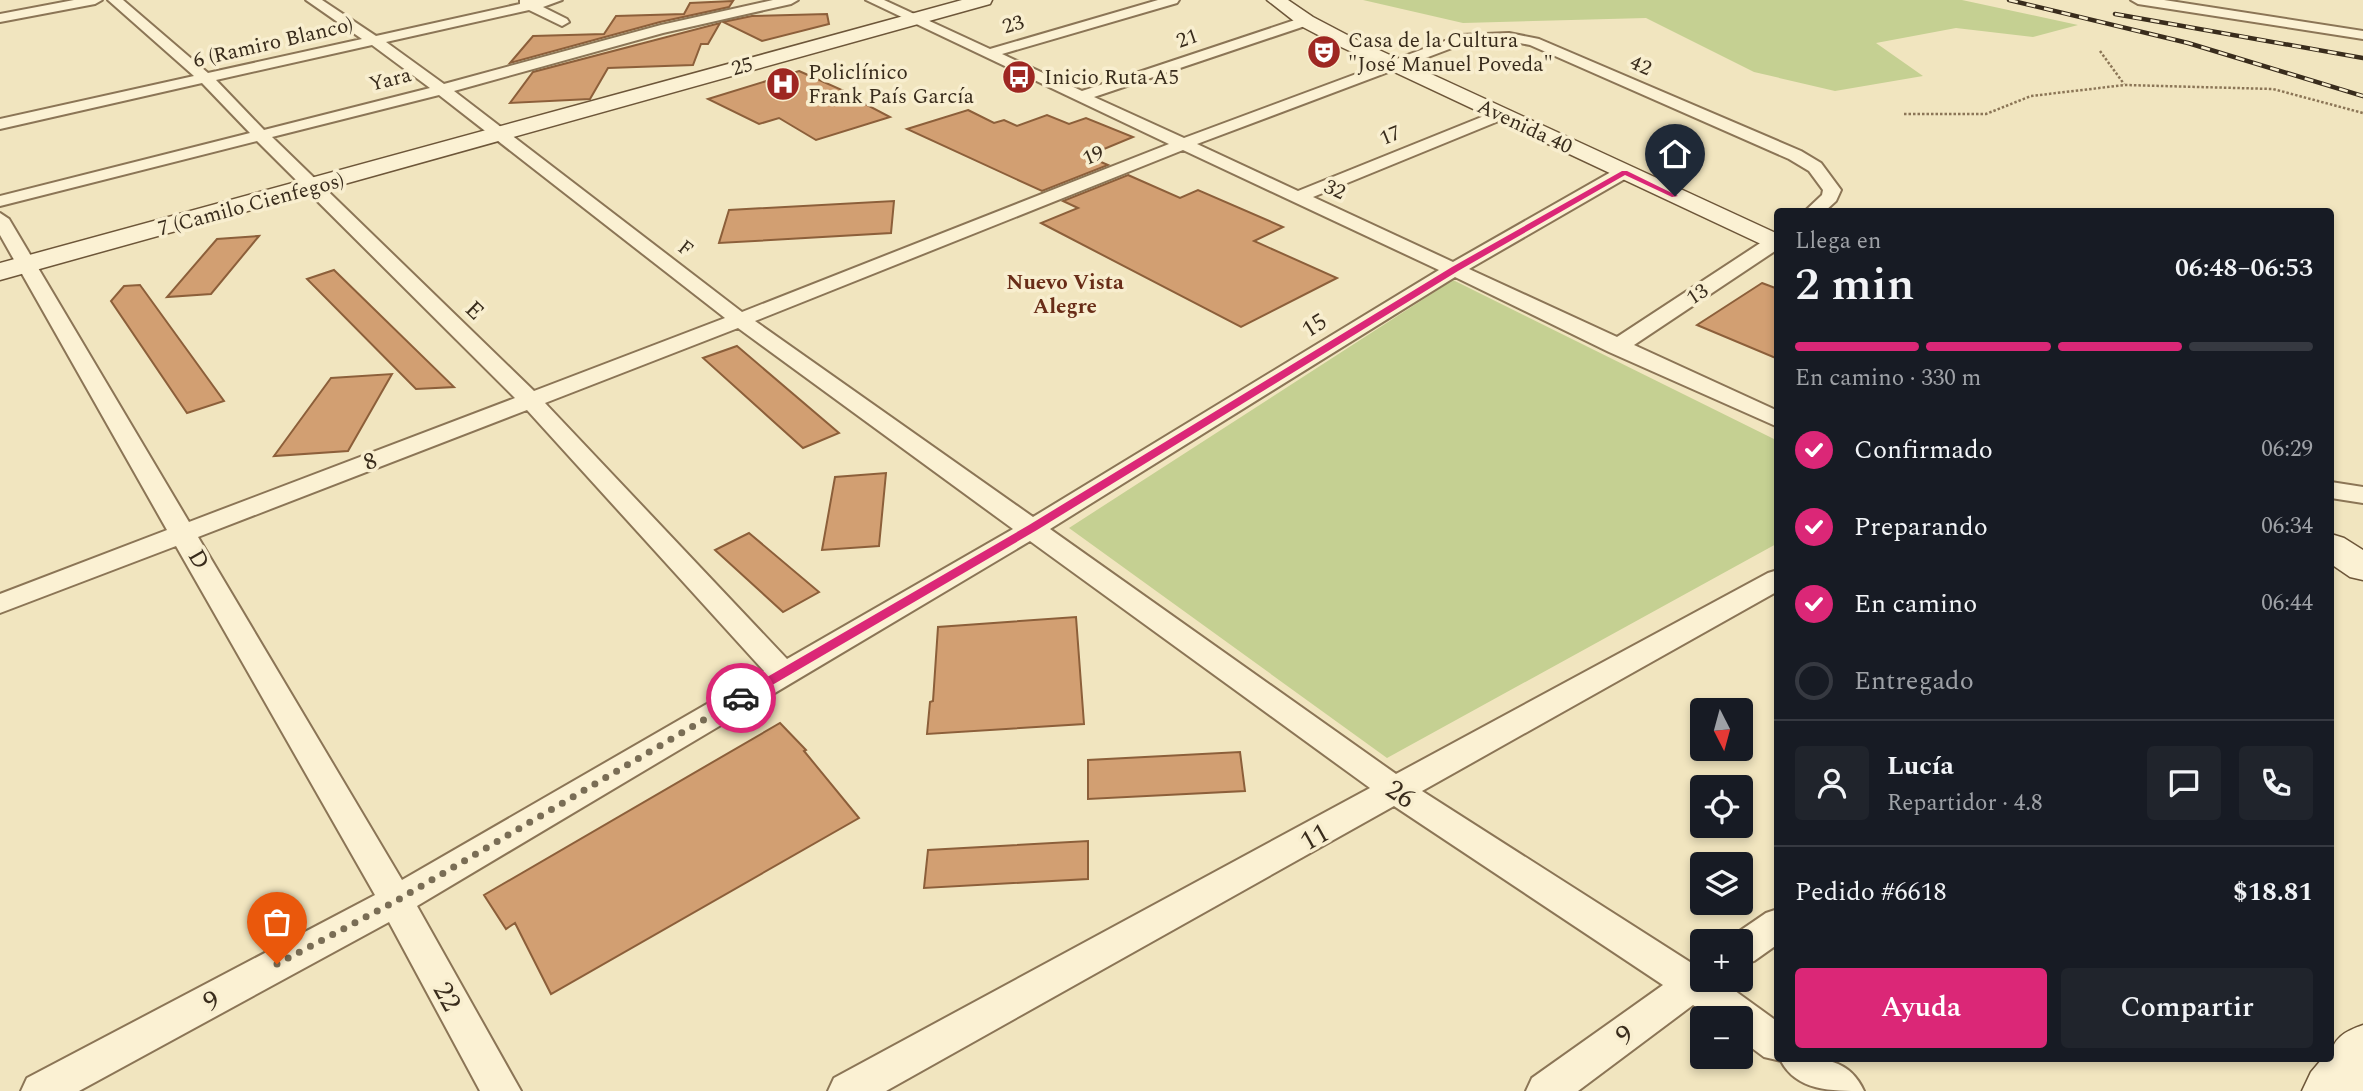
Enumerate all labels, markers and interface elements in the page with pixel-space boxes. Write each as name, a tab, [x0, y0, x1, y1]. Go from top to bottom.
street label: 23	[999, 7, 1028, 43]
street label: 6 (Ramiro Blanco)	[190, 9, 356, 77]
street label: 21	[1172, 20, 1202, 57]
place label: Casa de la Cultura "José Manuel Poveda"	[1348, 25, 1553, 81]
theatre icon: Casa de la Cultura "José Manuel Poveda"	[1305, 33, 1343, 71]
street label: 42	[1624, 47, 1657, 85]
street label: 25	[728, 49, 757, 85]
place label: Policlínico Frank País García	[808, 57, 975, 113]
bus stop icon: Inicio Ruta A5	[1000, 58, 1038, 96]
street label: Yara	[366, 59, 416, 101]
place label: Inicio Ruta A5	[1044, 62, 1179, 94]
hospital icon: Policlínico Frank País García	[764, 65, 802, 103]
street label: Avenida 40	[1472, 91, 1578, 163]
street label: 17	[1375, 117, 1406, 155]
pin	[1645, 124, 1705, 196]
icon: home	[1656, 135, 1694, 173]
street label: 19	[1078, 137, 1109, 175]
street label: 7 (Camilo Cienfegos)	[155, 165, 348, 245]
street label: 32	[1318, 171, 1351, 209]
text: Llega en	[1795, 224, 1881, 259]
street label: F	[670, 232, 700, 265]
text: 06:48–06:53	[2175, 248, 2313, 288]
text: 2 min	[1795, 250, 1914, 320]
district label: Nuevo Vista Alegre	[1006, 267, 1124, 323]
street label: 13	[1680, 275, 1715, 314]
street label: E	[456, 292, 492, 329]
street label: 15	[1295, 304, 1334, 347]
text: En camino · 330 m	[1795, 361, 1981, 396]
text: Confirmado	[1854, 430, 1993, 470]
icon: check	[1795, 431, 1833, 469]
text: 06:29	[2261, 432, 2313, 467]
street label: 8	[358, 443, 382, 481]
text: Preparando	[1854, 507, 1988, 547]
icon: check	[1795, 508, 1833, 546]
text: 06:34	[2261, 509, 2313, 544]
street label: D	[178, 542, 218, 577]
text: En camino	[1854, 584, 1977, 624]
icon: check	[1795, 585, 1833, 623]
text: 06:44	[2261, 586, 2313, 621]
text: Entregado	[1854, 661, 1974, 701]
courier	[706, 663, 776, 733]
icon: car	[722, 679, 760, 717]
north arrow	[1690, 698, 1754, 761]
map controls	[1690, 698, 1753, 1069]
button: person	[1795, 746, 1869, 820]
text: Lucía	[1887, 746, 1954, 786]
button: chat	[2147, 746, 2221, 820]
button: phone	[2239, 746, 2313, 820]
street label: 26	[1377, 769, 1424, 820]
button: locate	[1690, 775, 1753, 838]
text: Repartidor · 4.8	[1887, 786, 2043, 821]
street label: 11	[1292, 812, 1337, 863]
button: layers	[1690, 852, 1753, 915]
text: Pedido #6618	[1795, 872, 1946, 912]
text: $18.81	[2233, 872, 2313, 912]
pin	[247, 892, 307, 964]
icon: bag	[258, 903, 296, 941]
button: +	[1690, 929, 1753, 992]
button: Ayuda	[1795, 968, 2047, 1048]
button: Compartir	[2061, 968, 2313, 1048]
street label: 22	[421, 974, 472, 1019]
street label: 9	[195, 979, 228, 1024]
button: −	[1690, 1006, 1753, 1069]
street label: 9	[1607, 1014, 1643, 1057]

